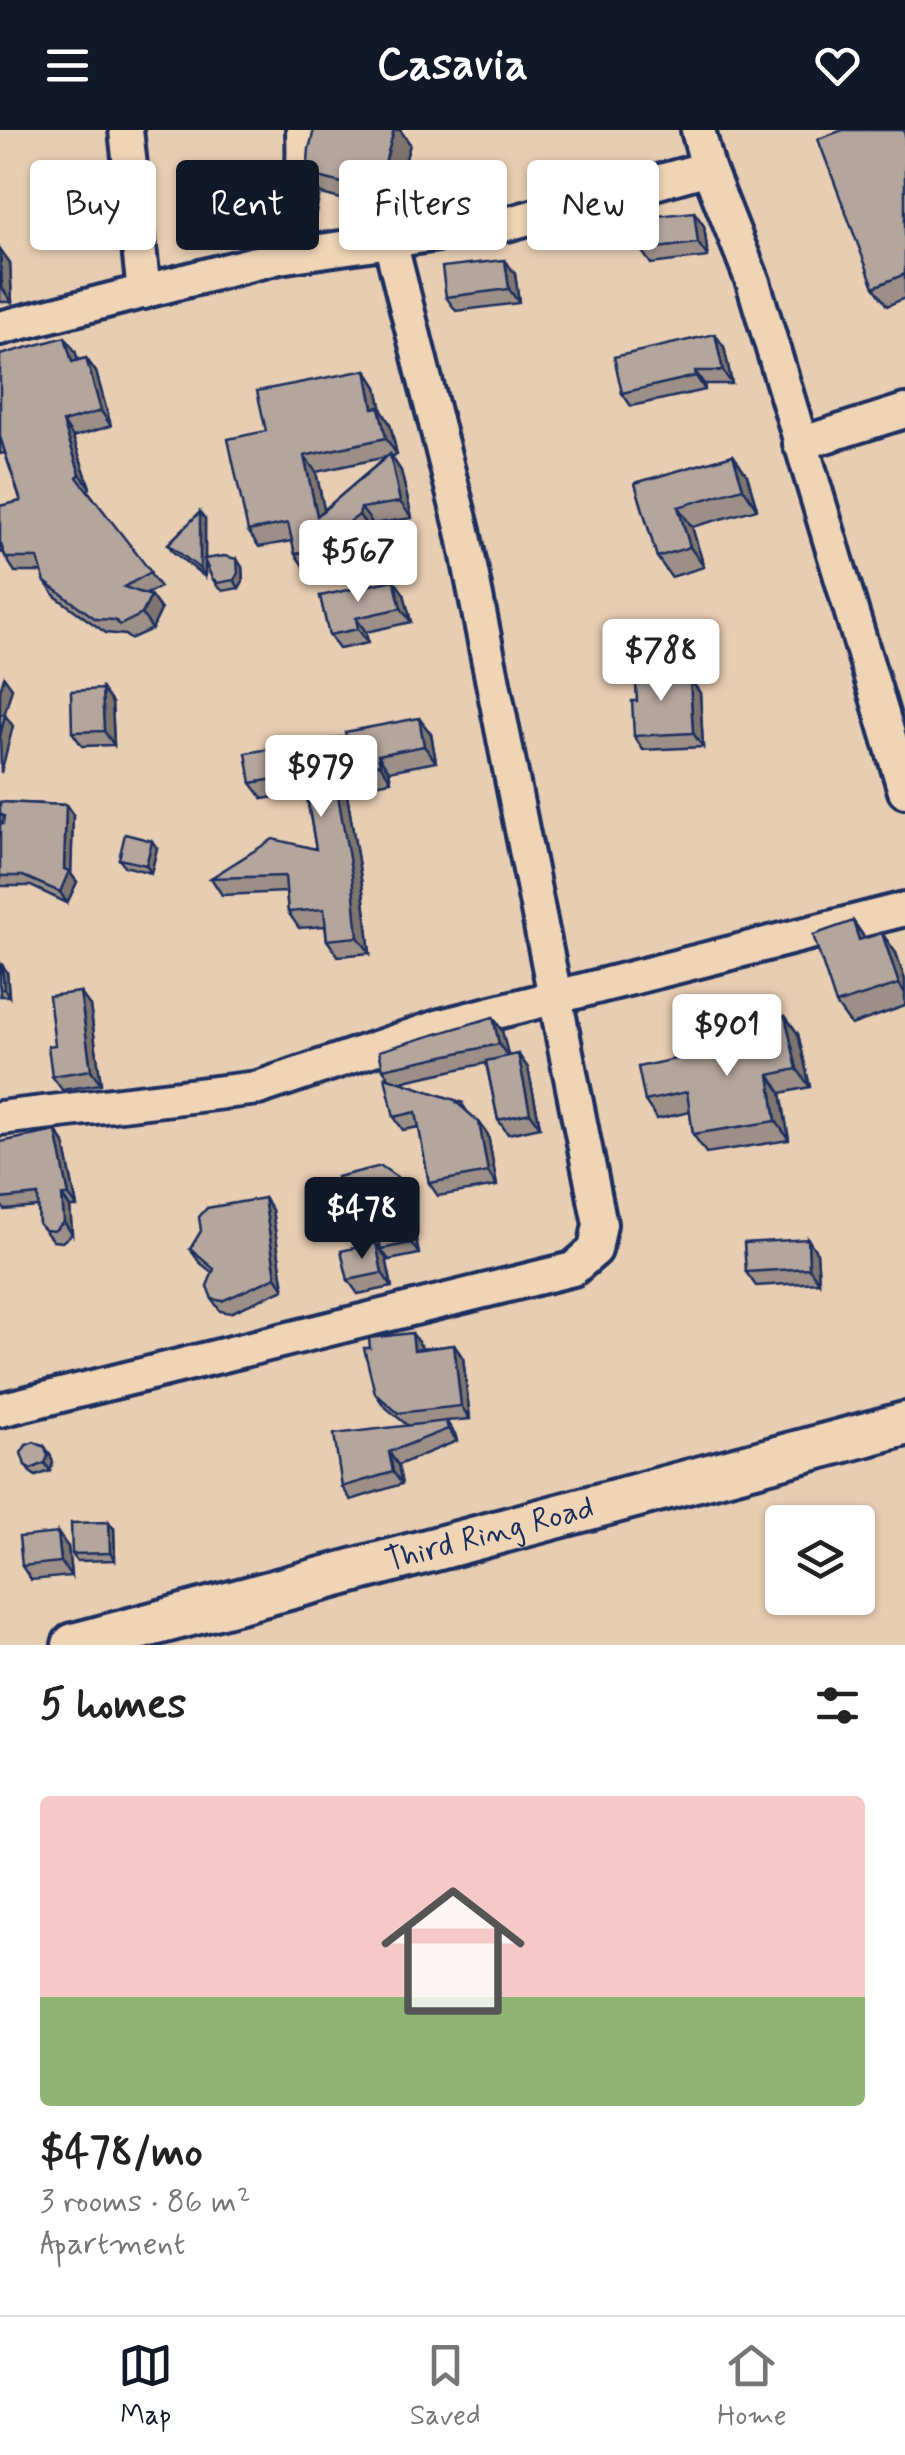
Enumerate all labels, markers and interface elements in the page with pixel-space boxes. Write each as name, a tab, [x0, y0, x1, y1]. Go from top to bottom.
text: Casavia	[377, 36, 528, 95]
icon: menu	[40, 38, 95, 93]
icon: heart	[810, 38, 865, 93]
chip: Buy	[30, 160, 156, 250]
chip: Rent	[176, 160, 319, 250]
chip: Filters	[339, 160, 507, 250]
chip: New	[527, 160, 659, 250]
pin: $567	[299, 520, 417, 605]
text: $567	[321, 531, 395, 573]
pin: $788	[602, 619, 720, 704]
text: $788	[624, 630, 698, 672]
pin: $979	[262, 735, 380, 820]
text: $979	[287, 746, 355, 788]
pin: $901	[668, 994, 786, 1079]
text: $901	[694, 1005, 760, 1047]
pin: $478	[303, 1177, 421, 1262]
text: $478	[327, 1188, 397, 1230]
street label: Third Ring Road	[381, 1487, 599, 1582]
map controls	[765, 1505, 875, 1615]
button: layers	[765, 1505, 875, 1615]
text: 5 homes	[40, 1678, 186, 1733]
icon: filters	[810, 1678, 865, 1733]
icon: home	[363, 1861, 543, 2041]
text: $478/mo	[40, 2126, 203, 2181]
text: 3 rooms · 86 m²	[40, 2181, 251, 2223]
text: Apartment	[40, 2223, 185, 2265]
tab: Map	[118, 2338, 173, 2435]
tab: Saved	[410, 2338, 481, 2435]
tab: Home	[717, 2338, 787, 2435]

